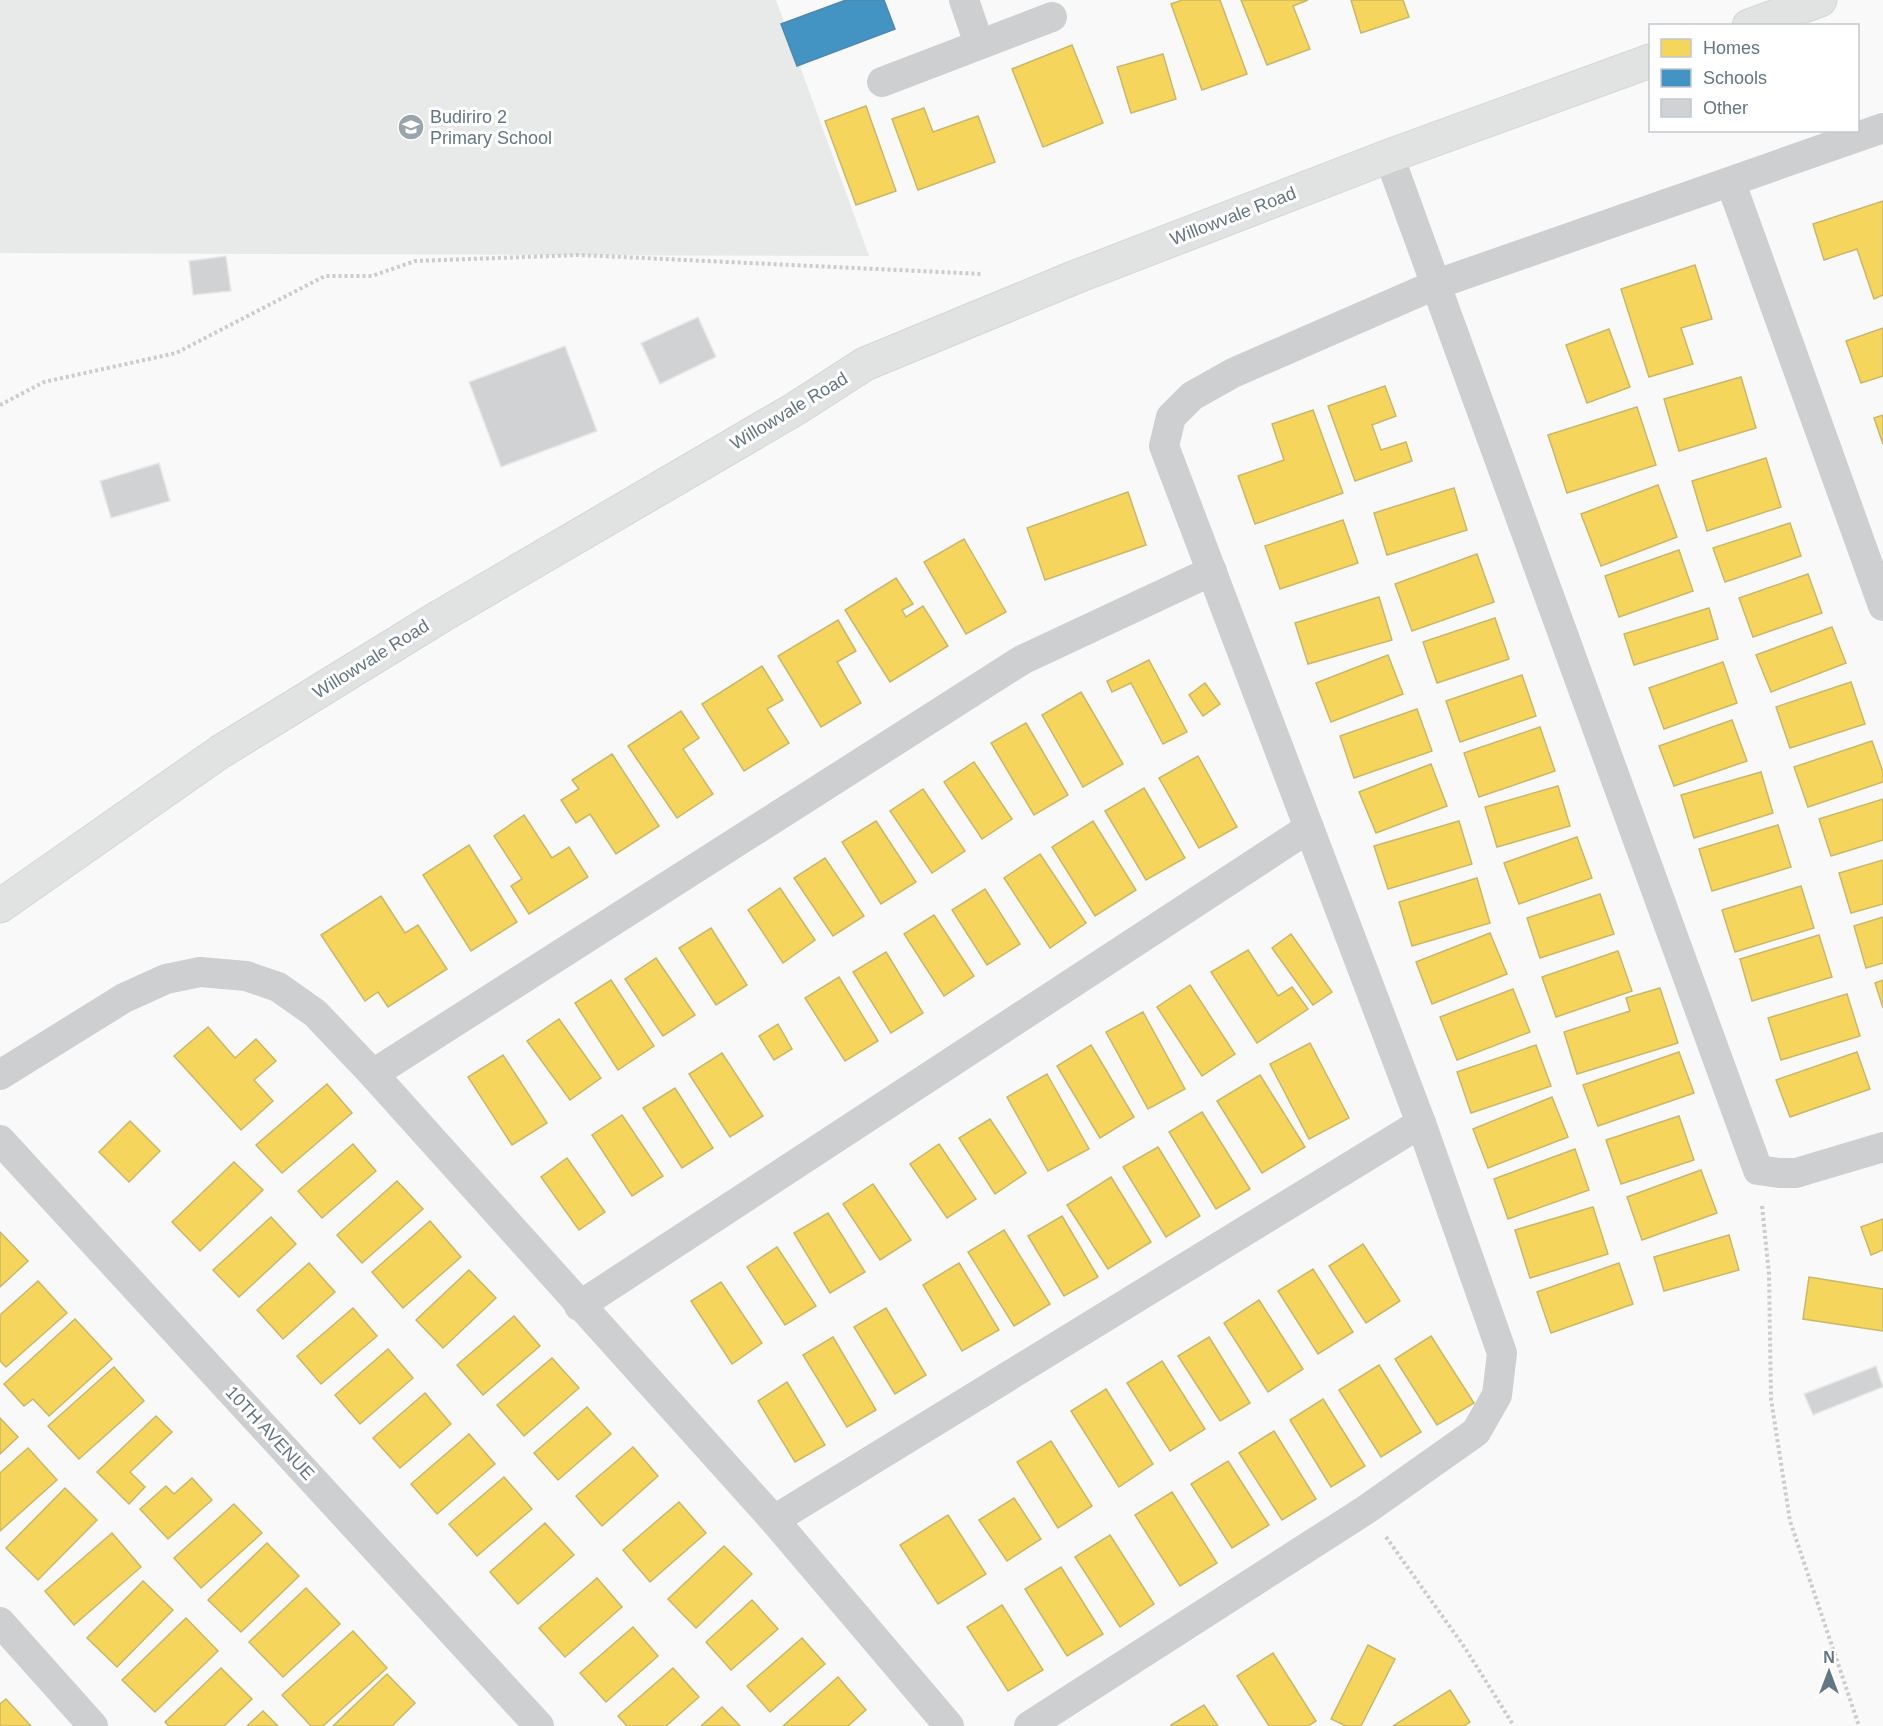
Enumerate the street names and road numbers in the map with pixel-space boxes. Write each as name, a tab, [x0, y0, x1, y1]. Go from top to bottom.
street label: Willowvale Road	[1167, 183, 1299, 249]
street label: Willowvale Road	[727, 368, 851, 454]
street label: Willowvale Road	[309, 615, 433, 703]
street label: 10TH AVENUE	[222, 1382, 318, 1484]

